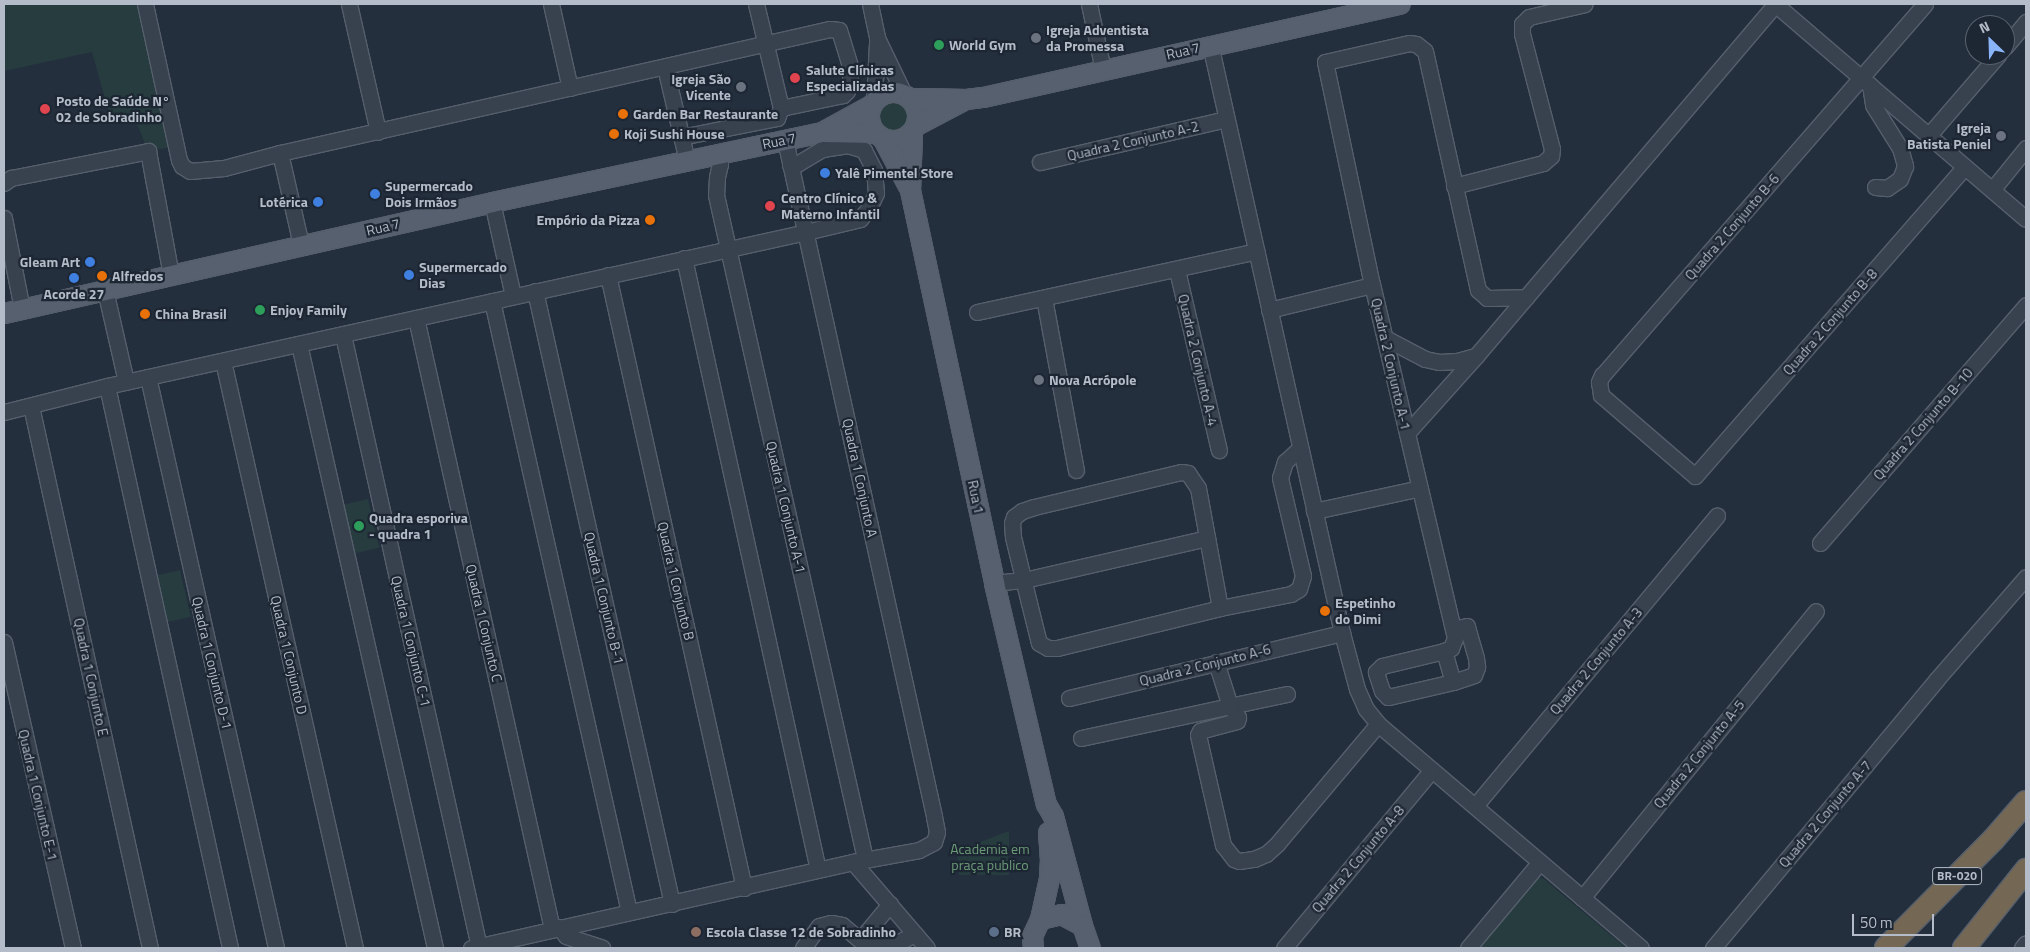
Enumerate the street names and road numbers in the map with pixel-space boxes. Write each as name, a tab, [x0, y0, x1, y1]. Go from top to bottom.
street label: Rua 7	[1165, 39, 1201, 63]
street label: Quadra 2 Conjunto A-2	[1065, 118, 1201, 164]
street label: Rua 7	[761, 129, 797, 153]
street label: Quadra 2 Conjunto B-6	[1681, 170, 1783, 284]
street label: Rua 7	[365, 215, 401, 239]
street label: Quadra 2 Conjunto B-8	[1779, 265, 1881, 379]
street label: Quadra 2 Conjunto A-4	[1175, 292, 1221, 428]
street label: Quadra 2 Conjunto A-1	[1368, 296, 1414, 432]
street label: Quadra 2 Conjunto B-10	[1870, 364, 1976, 484]
street label: Quadra 1 Conjunto A	[839, 417, 881, 539]
street label: Quadra 1 Conjunto A-1	[763, 439, 809, 575]
street label: Rua 1	[964, 479, 988, 515]
street label: Quadra 1 Conjunto B	[654, 520, 698, 642]
street label: Quadra 1 Conjunto B-1	[581, 530, 627, 666]
street label: Quadra 1 Conjunto C	[462, 562, 506, 684]
street label: Quadra 1 Conjunto C-1	[388, 574, 434, 708]
street label: Quadra 1 Conjunto D	[267, 594, 311, 716]
street label: Quadra 1 Conjunto D-1	[189, 595, 235, 731]
street label: Quadra 2 Conjunto A-3	[1546, 604, 1646, 718]
street label: Quadra 1 Conjunto E	[70, 616, 112, 738]
street label: Quadra 2 Conjunto A-6	[1138, 641, 1272, 689]
street label: Quadra 2 Conjunto A-5	[1650, 696, 1748, 812]
street label: Quadra 1 Conjunto E-1	[15, 728, 61, 862]
street label: Quadra 2 Conjunto A-7	[1775, 757, 1875, 871]
street label: Quadra 2 Conjunto A-8	[1308, 802, 1408, 916]
road number: BR-020	[1932, 866, 1982, 886]

